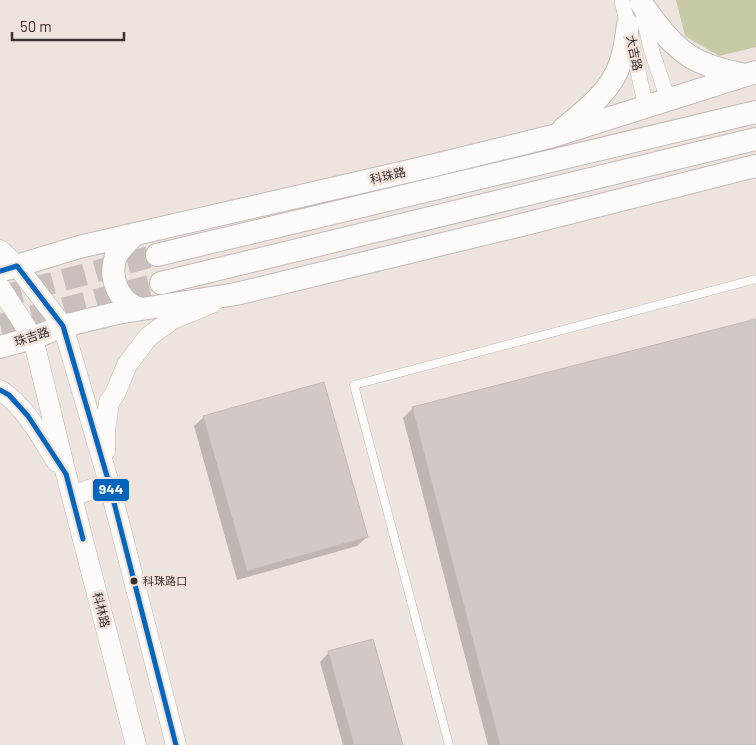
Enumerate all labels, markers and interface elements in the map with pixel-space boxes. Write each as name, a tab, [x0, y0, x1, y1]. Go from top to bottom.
scale bar	[12, 10, 125, 42]
text: 50 m	[20, 17, 52, 35]
street label: 大吉路	[624, 34, 646, 72]
street label: 科珠路	[369, 164, 407, 186]
street label: 珠吉路	[12, 324, 51, 348]
line badge: 944	[92, 478, 130, 502]
text: 944	[99, 480, 123, 497]
place label: 科珠路口	[143, 574, 187, 587]
marker: 科珠路口	[129, 576, 139, 586]
street label: 科林路	[91, 591, 113, 629]

